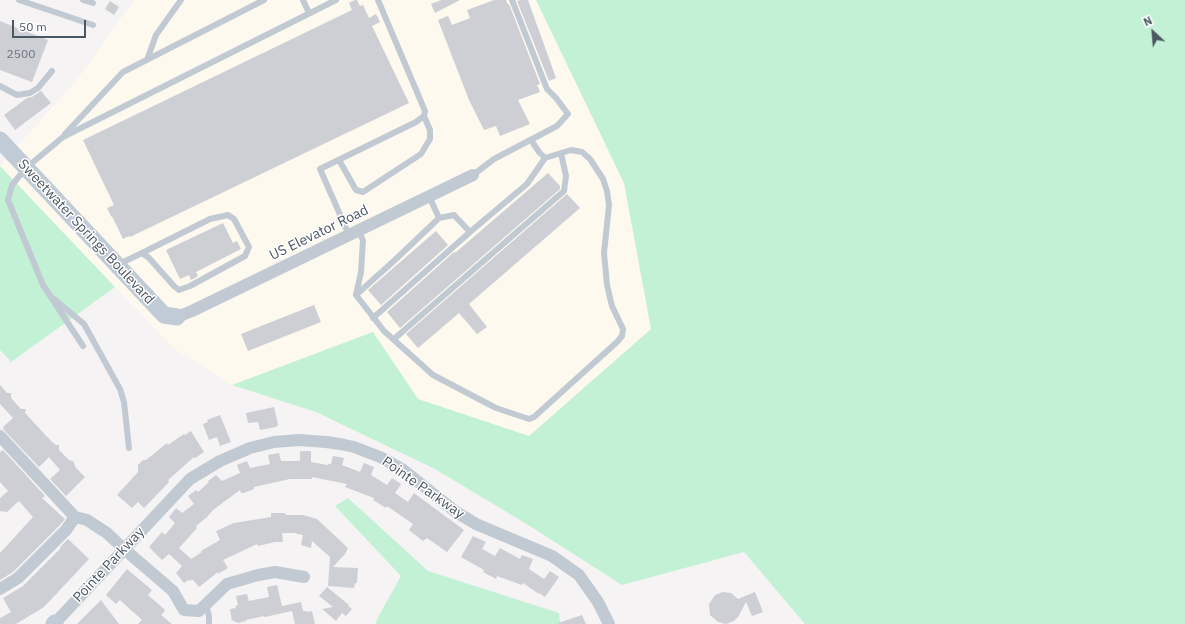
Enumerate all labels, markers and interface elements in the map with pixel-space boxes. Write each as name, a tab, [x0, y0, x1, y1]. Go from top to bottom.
scale bar	[14, 12, 88, 38]
north arrow	[1133, 12, 1173, 52]
text: N	[1141, 13, 1154, 29]
text: 50 m	[19, 19, 47, 34]
house number: 2500	[7, 48, 35, 62]
street label: Sweetwater Springs Boulevard	[14, 156, 158, 308]
street label: US Elevator Road	[267, 202, 371, 264]
street label: Pointe Parkway	[379, 453, 467, 523]
street label: Pointe Parkway	[70, 524, 148, 606]

